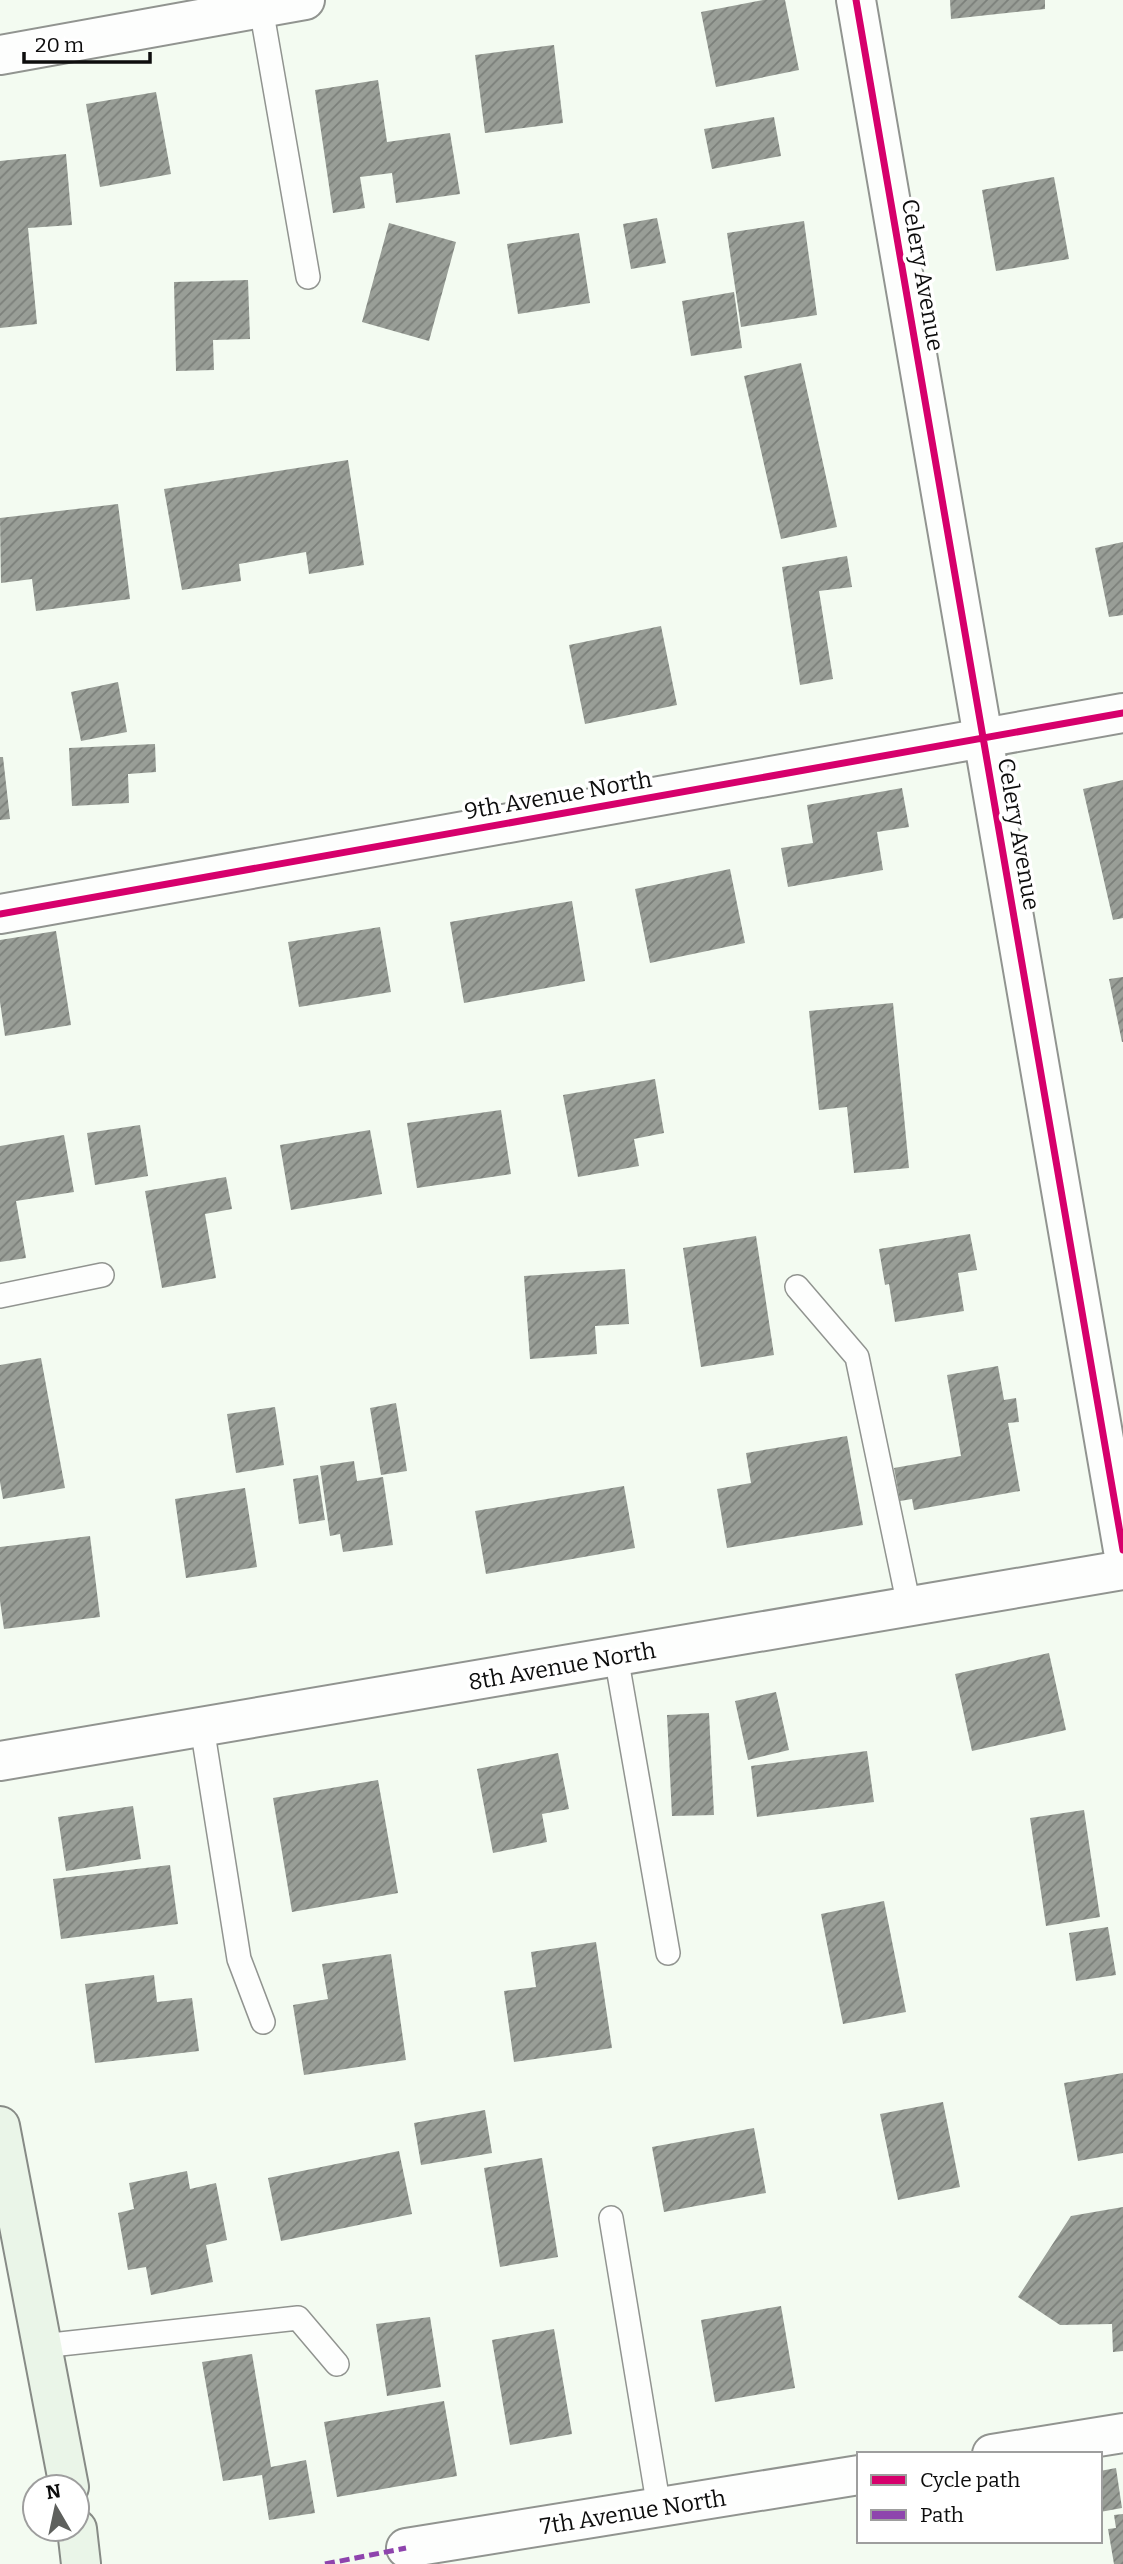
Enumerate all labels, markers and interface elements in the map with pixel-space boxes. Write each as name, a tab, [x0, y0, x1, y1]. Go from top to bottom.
scale bar	[24, 21, 150, 65]
text: 20 m	[35, 32, 84, 58]
street label: Celery Avenue	[896, 197, 950, 353]
street label: Celery Avenue	[992, 756, 1046, 912]
street label: 9th Avenue North	[462, 765, 654, 825]
street label: 8th Avenue North	[466, 1636, 658, 1696]
legend	[857, 2452, 1102, 2543]
text: Cycle path	[920, 2467, 1020, 2493]
north arrow	[21, 2473, 91, 2543]
text: N	[44, 2479, 63, 2504]
street label: 7th Avenue North	[538, 2483, 728, 2541]
text: Path	[920, 2502, 964, 2528]

